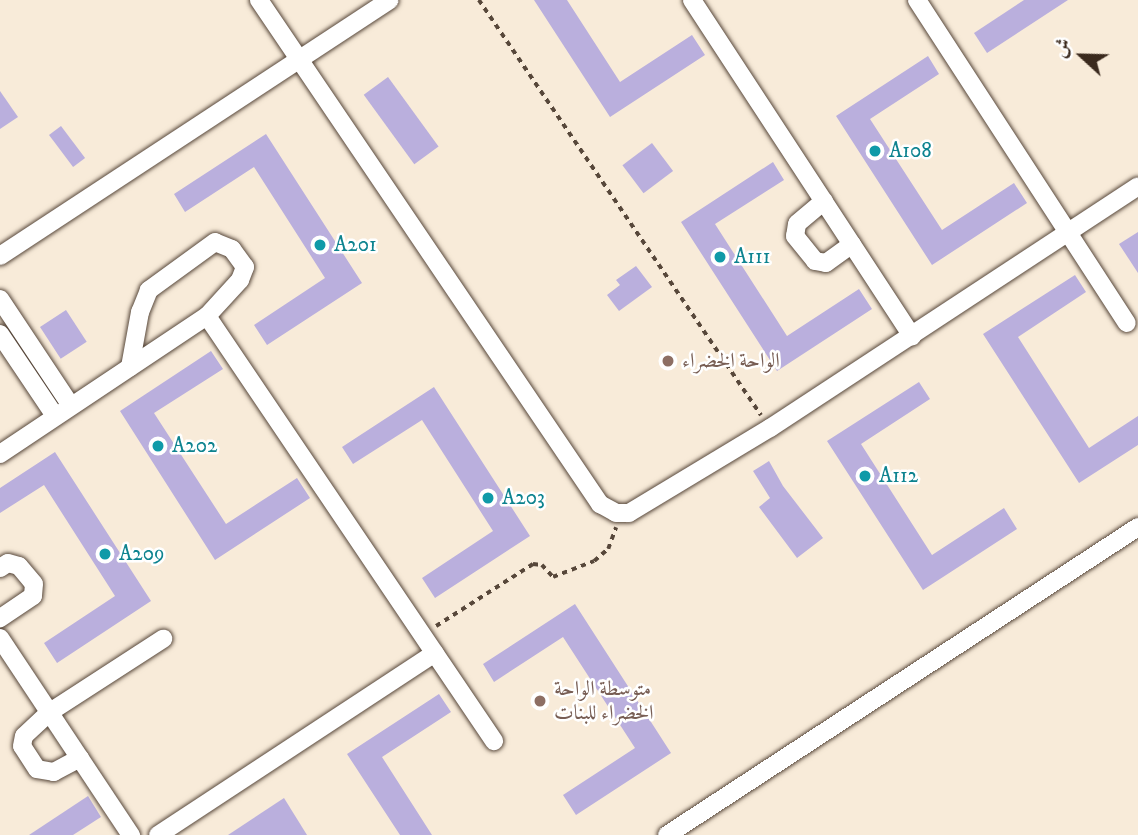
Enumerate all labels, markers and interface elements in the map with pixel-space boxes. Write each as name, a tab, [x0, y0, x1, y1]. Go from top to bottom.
north arrow	[1047, 21, 1117, 91]
text: ش	[1048, 35, 1076, 61]
place label: A108	[889, 138, 932, 164]
marker: A108	[867, 143, 883, 159]
place label: A201	[334, 232, 377, 258]
marker: A201	[312, 237, 328, 253]
place label: A111	[734, 244, 771, 270]
marker: A111	[712, 249, 728, 265]
place label: الواحة الخضراء	[682, 348, 780, 374]
marker: الواحة الخضراء	[660, 353, 676, 369]
place label: A202	[172, 433, 217, 459]
marker: A202	[150, 438, 166, 454]
place label: A112	[879, 463, 918, 489]
marker: A112	[857, 468, 873, 484]
place label: A203	[502, 485, 545, 511]
marker: A203	[480, 490, 496, 506]
place label: A209	[119, 541, 164, 567]
marker: A209	[97, 546, 113, 562]
place label: متوسطة الواحة الخضراء للبنات	[554, 676, 654, 726]
marker: متوسطة الواحة الخضراء للبنات	[532, 693, 548, 709]

